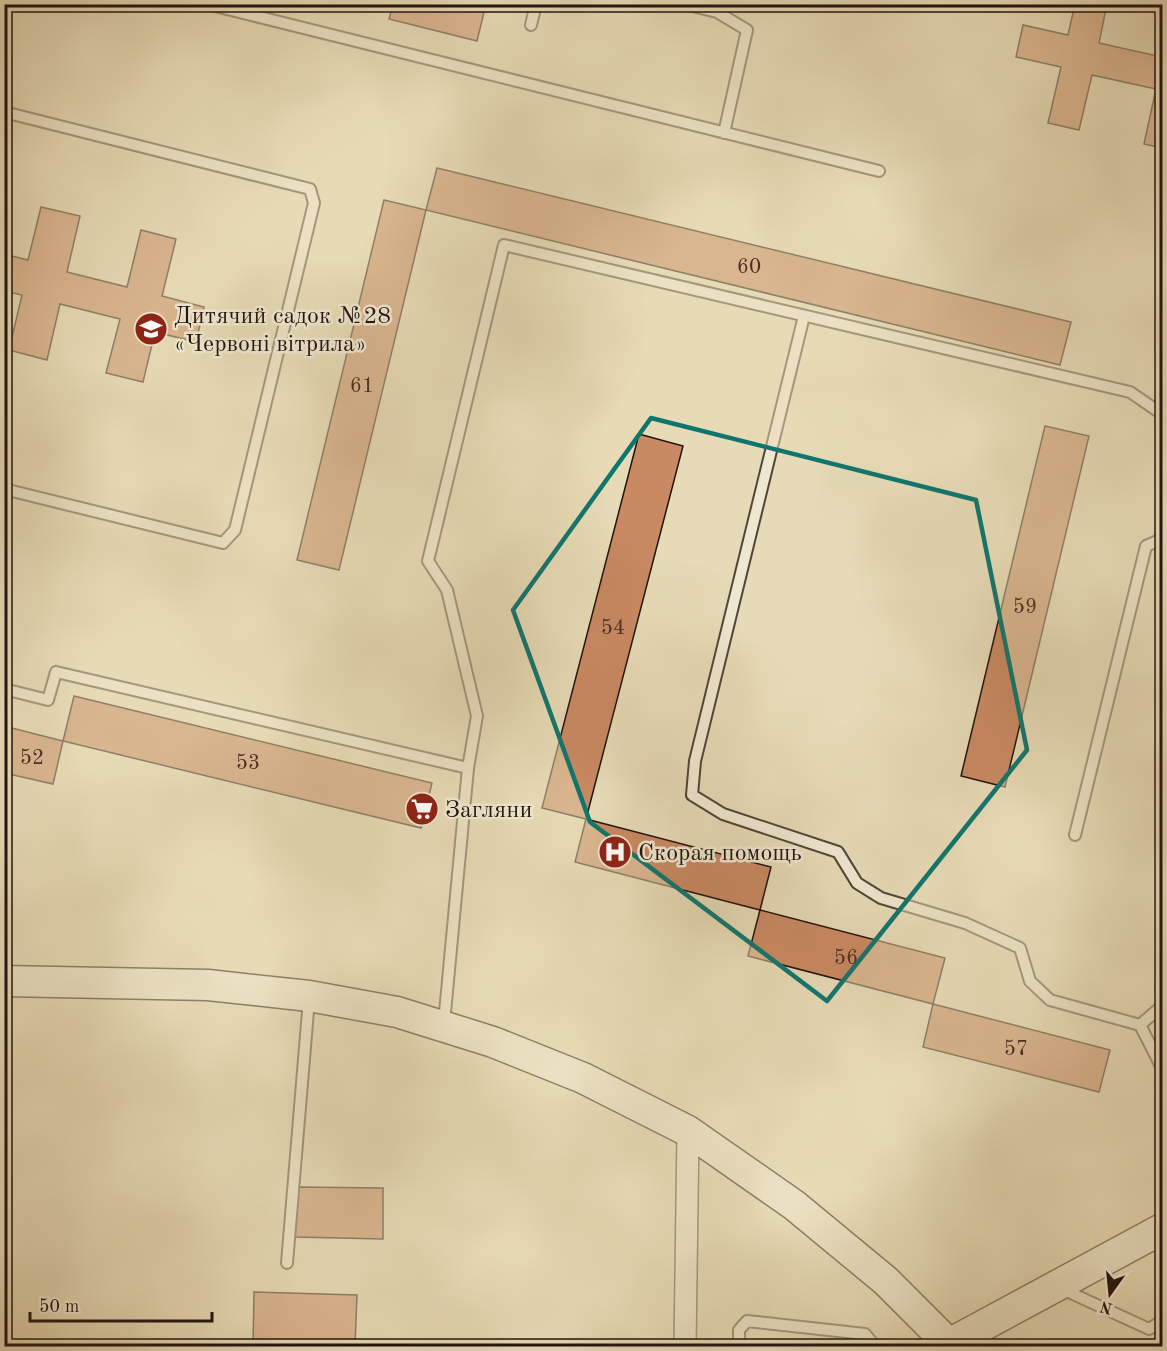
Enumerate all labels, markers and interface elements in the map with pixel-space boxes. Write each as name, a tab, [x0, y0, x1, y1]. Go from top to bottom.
house number: 60	[737, 257, 761, 278]
place label: Дитячий садок №28 «Червоні вітрила»	[174, 305, 391, 357]
school or university icon: Дитячий садок №28 «Червоні вітрила»	[133, 311, 169, 347]
house number: 61	[350, 376, 374, 397]
house number: 59	[1013, 597, 1037, 618]
house number: 54	[601, 618, 625, 639]
house number: 52	[20, 748, 44, 769]
house number: 53	[236, 753, 260, 774]
supermarket icon: Загляни	[404, 791, 440, 827]
place label: Загляни	[445, 799, 532, 823]
hospital icon: Скорая помощь	[597, 834, 633, 870]
place label: Скорая помощь	[638, 842, 802, 866]
house number: 56	[834, 948, 858, 969]
house number: 57	[1004, 1039, 1028, 1060]
north arrow	[1080, 1264, 1140, 1324]
scale bar	[30, 1285, 212, 1323]
text: N	[1098, 1297, 1115, 1316]
text: 50 m	[39, 1298, 79, 1316]

